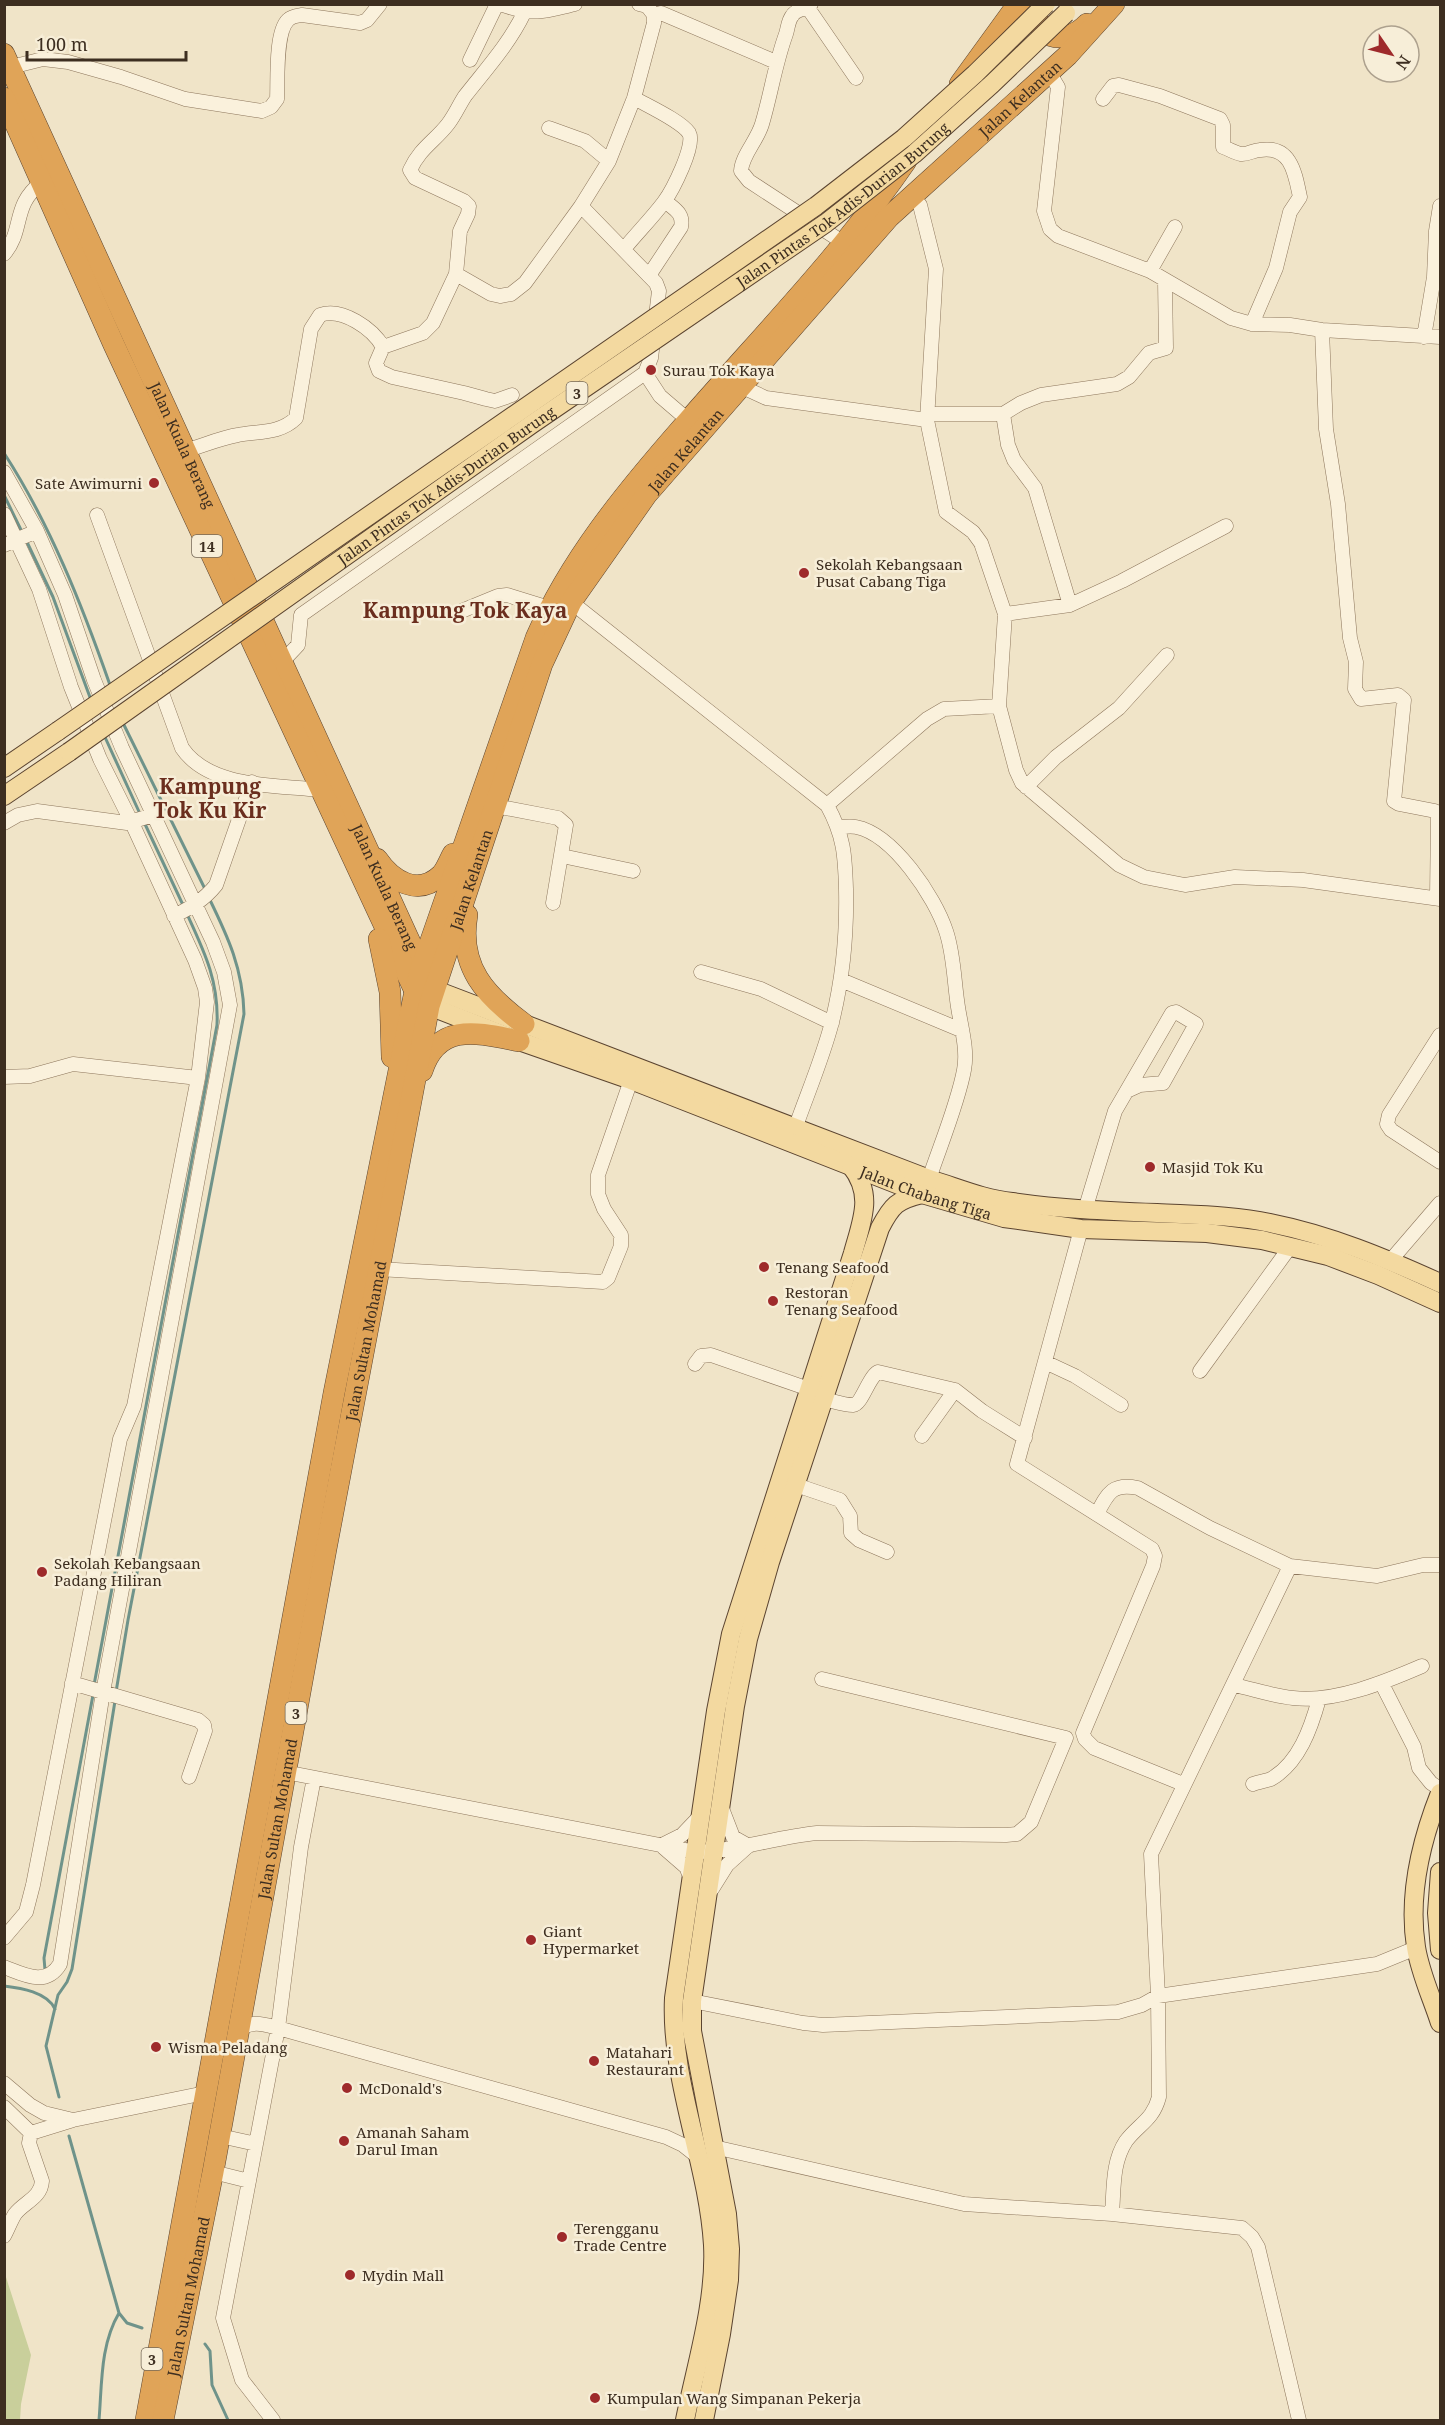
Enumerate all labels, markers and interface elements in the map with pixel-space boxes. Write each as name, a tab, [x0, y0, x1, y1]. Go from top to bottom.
scale bar	[27, 24, 186, 62]
north arrow	[1361, 24, 1421, 84]
text: 100 m	[36, 32, 88, 56]
text: N	[1390, 51, 1416, 74]
street label: Jalan Kelantan	[974, 56, 1066, 142]
street label: Jalan Pintas Tok Adis-Durian Burung	[732, 117, 953, 292]
place label: Surau Tok Kaya	[663, 360, 775, 380]
marker: Surau Tok Kaya	[644, 363, 658, 377]
street label: Jalan Kuala Berang	[145, 378, 220, 511]
road number: 3	[566, 382, 588, 404]
street label: Jalan Pintas Tok Adis-Durian Burung	[332, 401, 559, 569]
street label: Jalan Kelantan	[643, 404, 728, 497]
place label: Sate Awimurni	[35, 473, 142, 493]
marker: Sate Awimurni	[147, 476, 161, 490]
road number: 14	[192, 535, 222, 557]
place label: Sekolah Kebangsaan Pusat Cabang Tiga	[816, 554, 963, 591]
marker: Sekolah Kebangsaan Pusat Cabang Tiga	[797, 566, 811, 580]
district label: Kampung Tok Kaya	[363, 596, 567, 624]
district label: Kampung Tok Ku Kir	[154, 772, 266, 824]
street label: Jalan Kuala Berang	[347, 820, 422, 953]
street label: Jalan Kelantan	[445, 826, 497, 933]
place label: Masjid Tok Ku	[1162, 1157, 1264, 1177]
street label: Jalan Chabang Tiga	[856, 1160, 994, 1224]
marker: Masjid Tok Ku	[1143, 1160, 1157, 1174]
place label: Tenang Seafood	[776, 1257, 889, 1277]
street label: Jalan Sultan Mohamad	[340, 1259, 390, 1424]
marker: Tenang Seafood	[757, 1260, 771, 1274]
place label: Restoran Tenang Seafood	[785, 1282, 898, 1319]
marker: Restoran Tenang Seafood	[766, 1294, 780, 1308]
place label: Sekolah Kebangsaan Padang Hiliran	[54, 1553, 201, 1590]
marker: Sekolah Kebangsaan Padang Hiliran	[35, 1565, 49, 1579]
road number: 3	[286, 1702, 306, 1724]
street label: Jalan Sultan Mohamad	[253, 1737, 301, 1902]
place label: Giant Hypermarket	[543, 1921, 639, 1958]
marker: Giant Hypermarket	[524, 1933, 538, 1947]
place label: Wisma Peladang	[168, 2037, 287, 2057]
marker: Wisma Peladang	[149, 2040, 163, 2054]
place label: Matahari Restaurant	[606, 2042, 684, 2079]
marker: Matahari Restaurant	[587, 2054, 601, 2068]
place label: McDonald's	[359, 2078, 442, 2098]
marker: McDonald's	[340, 2081, 354, 2095]
place label: Amanah Saham Darul Iman	[356, 2122, 470, 2159]
marker: Amanah Saham Darul Iman	[337, 2134, 351, 2148]
street label: Jalan Sultan Mohamad	[162, 2215, 214, 2379]
place label: Terengganu Trade Centre	[574, 2218, 667, 2255]
marker: Terengganu Trade Centre	[555, 2230, 569, 2244]
place label: Mydin Mall	[362, 2265, 444, 2285]
marker: Mydin Mall	[343, 2268, 357, 2282]
road number: 3	[142, 2348, 162, 2370]
place label: Kumpulan Wang Simpanan Pekerja	[607, 2388, 861, 2408]
marker: Kumpulan Wang Simpanan Pekerja	[588, 2391, 602, 2405]

